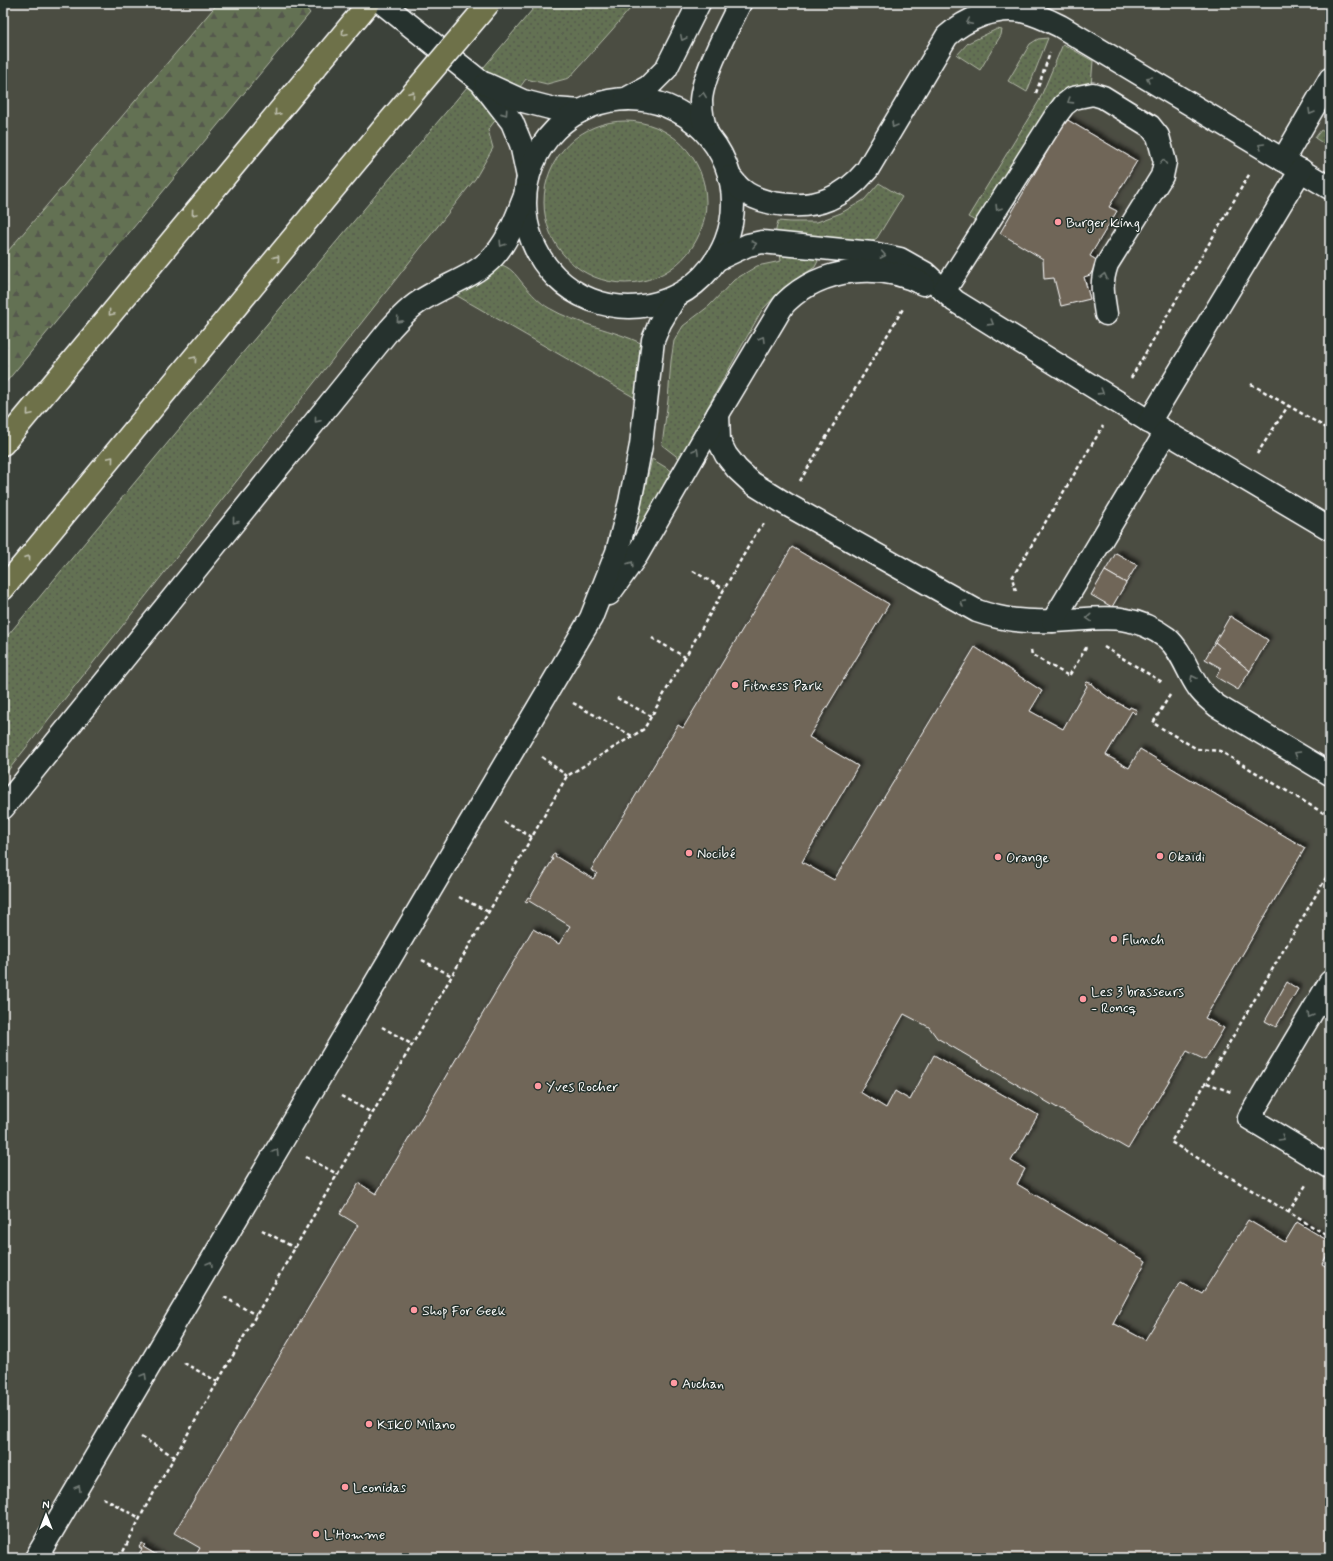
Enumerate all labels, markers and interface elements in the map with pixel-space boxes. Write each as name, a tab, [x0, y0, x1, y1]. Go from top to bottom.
one-way arrow	[965, 17, 973, 25]
one-way arrow	[341, 28, 348, 36]
one-way arrow	[680, 34, 688, 41]
one-way arrow	[1146, 77, 1153, 84]
one-way arrow	[408, 91, 415, 98]
one-way arrow	[698, 92, 707, 98]
one-way arrow	[1068, 96, 1075, 103]
one-way arrow	[275, 108, 282, 115]
one-way arrow	[500, 108, 507, 115]
one-way arrow	[1308, 108, 1315, 115]
one-way arrow	[891, 121, 898, 128]
one-way arrow	[1258, 144, 1265, 151]
one-way arrow	[1159, 159, 1168, 166]
one-way arrow	[995, 204, 1002, 211]
one-way arrow	[192, 208, 199, 215]
place label: Burger King	[1066, 214, 1140, 233]
marker: Burger King	[1053, 217, 1063, 227]
one-way arrow	[500, 239, 507, 246]
one-way arrow	[750, 240, 757, 248]
one-way arrow	[879, 250, 886, 258]
one-way arrow	[272, 256, 279, 263]
one-way arrow	[1099, 273, 1107, 279]
one-way arrow	[109, 308, 116, 315]
one-way arrow	[397, 315, 404, 322]
one-way arrow	[987, 319, 994, 326]
one-way arrow	[758, 336, 765, 343]
one-way arrow	[190, 356, 197, 363]
one-way arrow	[1097, 387, 1104, 394]
one-way arrow	[26, 408, 33, 416]
one-way arrow	[314, 416, 321, 423]
one-way arrow	[692, 448, 699, 455]
one-way arrow	[106, 456, 113, 463]
one-way arrow	[233, 517, 240, 524]
one-way arrow	[23, 556, 30, 563]
one-way arrow	[626, 561, 634, 568]
one-way arrow	[960, 601, 967, 608]
one-way arrow	[1086, 614, 1092, 622]
one-way arrow	[1190, 675, 1198, 682]
place label: Fitness Park	[743, 677, 823, 695]
marker: Fitness Park	[730, 680, 740, 690]
one-way arrow	[1294, 751, 1301, 758]
place label: Nocibé	[697, 845, 735, 863]
marker: Nocibé	[684, 848, 694, 858]
place label: Okaïdi	[1168, 848, 1205, 866]
place label: Orange	[1006, 849, 1049, 868]
marker: Okaïdi	[1155, 851, 1165, 861]
marker: Orange	[993, 852, 1003, 862]
place label: Flunch	[1122, 931, 1164, 949]
marker: Flunch	[1109, 934, 1119, 944]
place label: Les 3 brasseurs - Roncq	[1091, 983, 1184, 1017]
marker: Les 3 brasseurs - Roncq	[1078, 994, 1088, 1004]
one-way arrow	[1308, 1011, 1315, 1018]
place label: Yves Rocher	[546, 1078, 618, 1096]
marker: Yves Rocher	[533, 1081, 543, 1091]
one-way arrow	[1278, 1134, 1285, 1141]
one-way arrow	[271, 1149, 278, 1156]
one-way arrow	[205, 1261, 212, 1268]
place label: Shop For Geek	[422, 1302, 506, 1320]
marker: Shop For Geek	[409, 1305, 419, 1315]
one-way arrow	[139, 1373, 146, 1380]
place label: Auchan	[682, 1375, 724, 1393]
marker: Auchan	[669, 1378, 679, 1388]
place label: KIKO Milano	[377, 1416, 455, 1434]
marker: KIKO Milano	[364, 1419, 374, 1429]
place label: Leonidas	[353, 1479, 406, 1497]
marker: Leonidas	[340, 1482, 350, 1492]
one-way arrow	[73, 1485, 80, 1492]
north arrow	[26, 1495, 66, 1535]
text: N	[42, 1499, 50, 1513]
place label: L'Homme	[324, 1526, 385, 1544]
marker: L'Homme	[311, 1529, 321, 1539]

